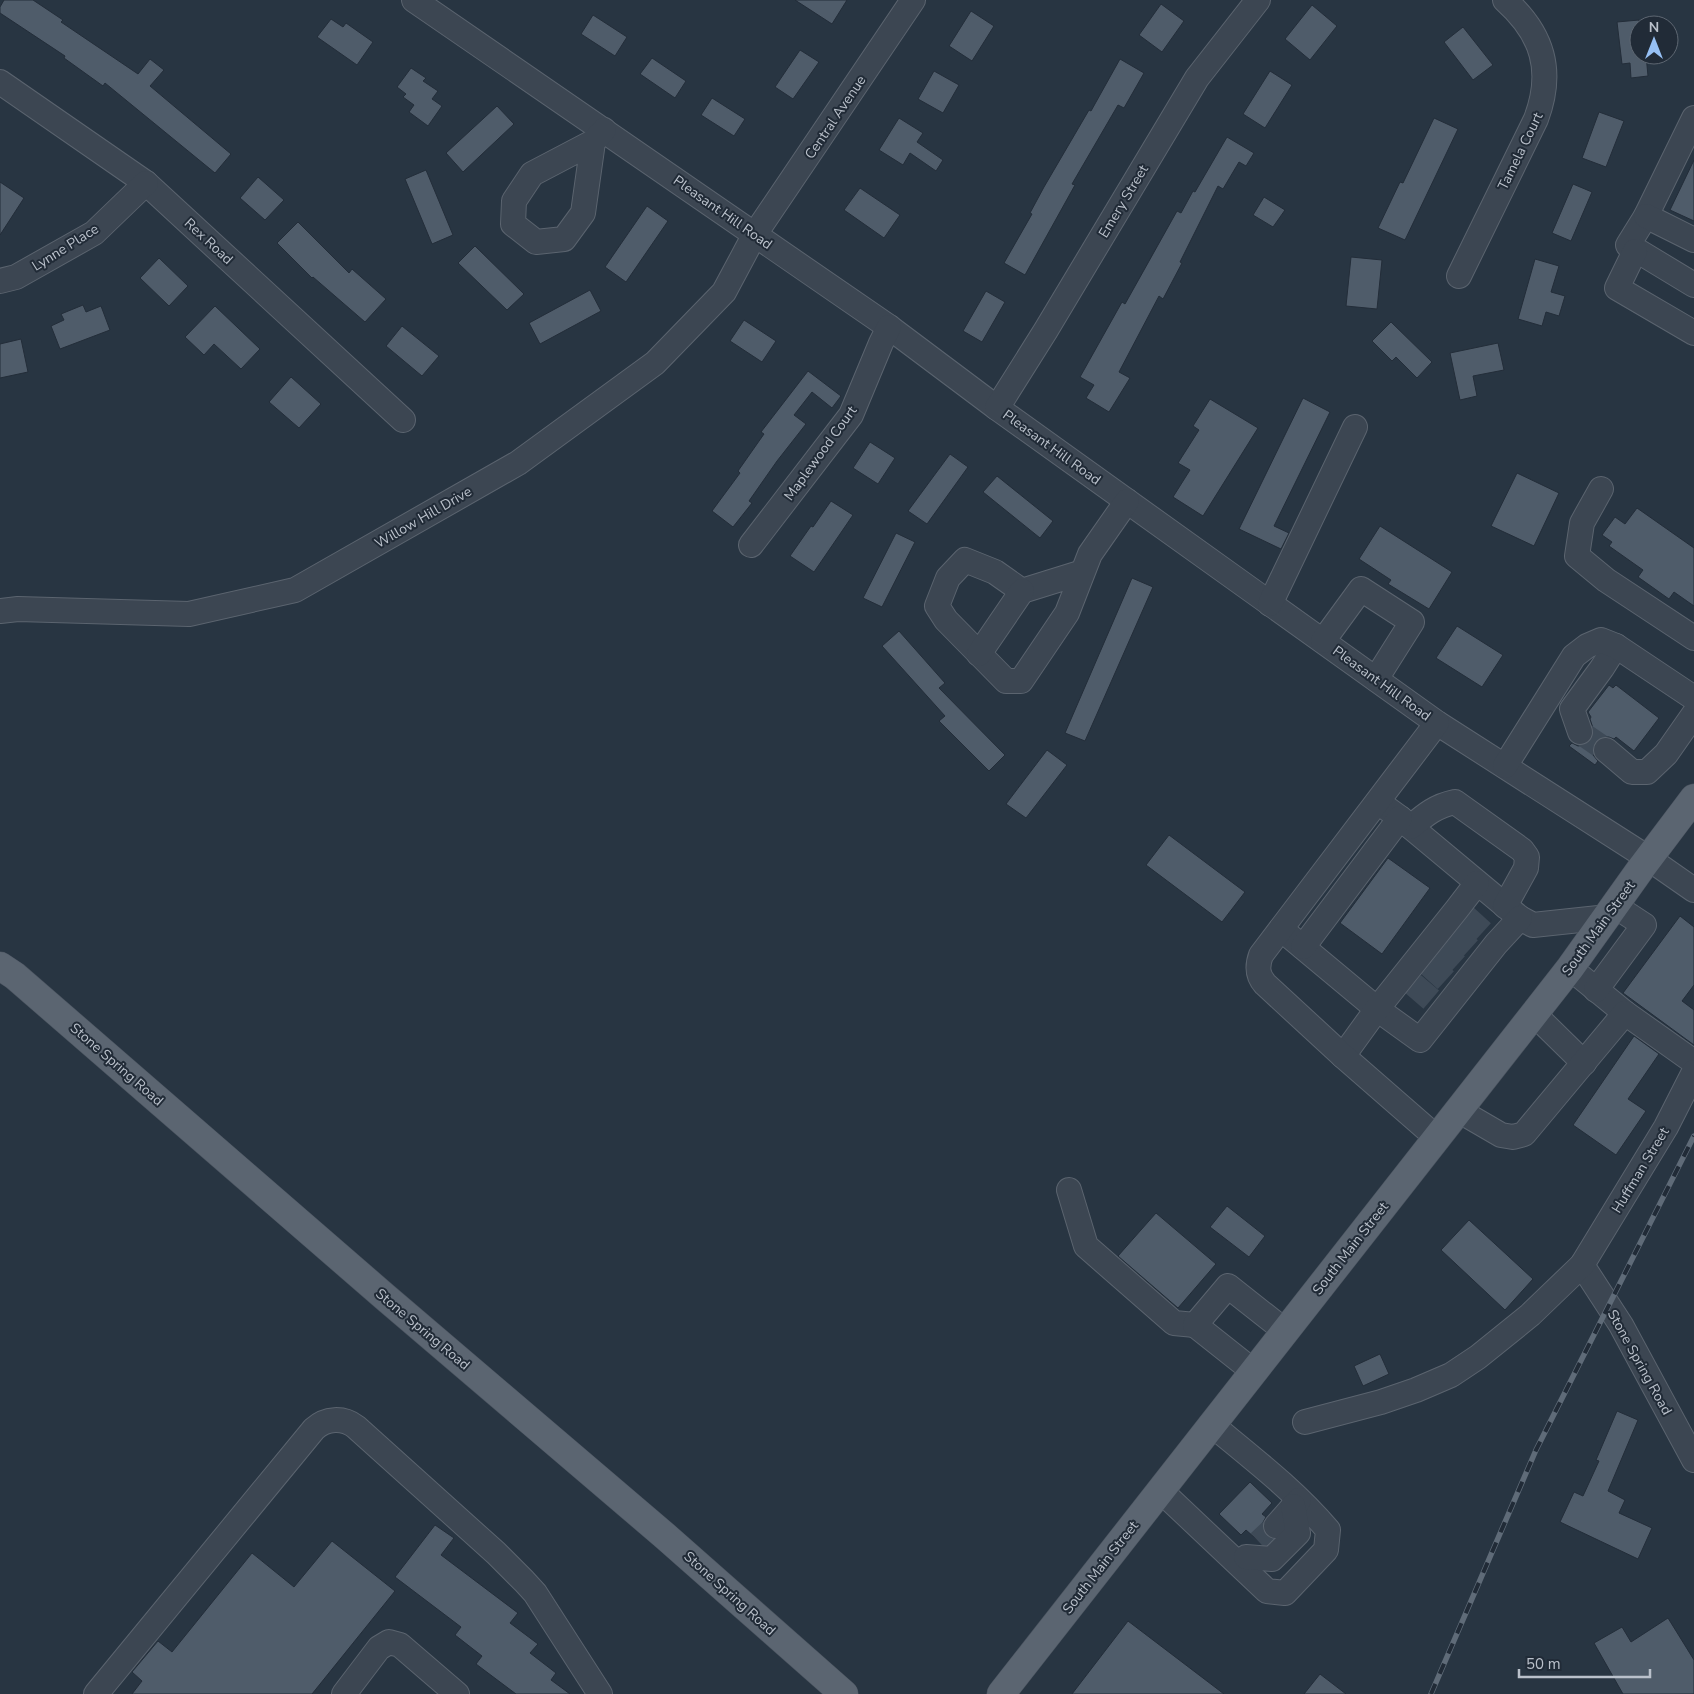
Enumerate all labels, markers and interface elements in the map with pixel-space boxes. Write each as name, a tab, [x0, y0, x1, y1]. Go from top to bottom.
north arrow	[1629, 15, 1679, 65]
text: N	[1649, 18, 1659, 37]
street label: Central Avenue	[800, 72, 870, 163]
street label: Tamela Court	[1493, 109, 1547, 193]
street label: Emery Street	[1094, 161, 1153, 241]
street label: Pleasant Hill Road	[669, 171, 776, 254]
street label: Rex Road	[180, 214, 237, 269]
street label: Lynne Place	[28, 219, 102, 275]
street label: Maplewood Court	[780, 402, 861, 505]
street label: Pleasant Hill Road	[999, 405, 1105, 489]
street label: Willow Hill Drive	[371, 482, 475, 553]
street label: Pleasant Hill Road	[1329, 641, 1435, 725]
street label: South Main Street	[1557, 877, 1639, 980]
street label: Stone Spring Road	[66, 1019, 167, 1110]
street label: Huffman Street	[1607, 1124, 1674, 1217]
street label: South Main Street	[1308, 1198, 1393, 1299]
street label: Stone Spring Road	[372, 1284, 474, 1374]
street label: Stone Spring Road	[1603, 1306, 1676, 1418]
street label: South Main Street	[1058, 1517, 1143, 1618]
street label: Stone Spring Road	[680, 1547, 780, 1640]
scale bar	[1519, 1646, 1650, 1678]
text: 50 m	[1526, 1654, 1561, 1674]

